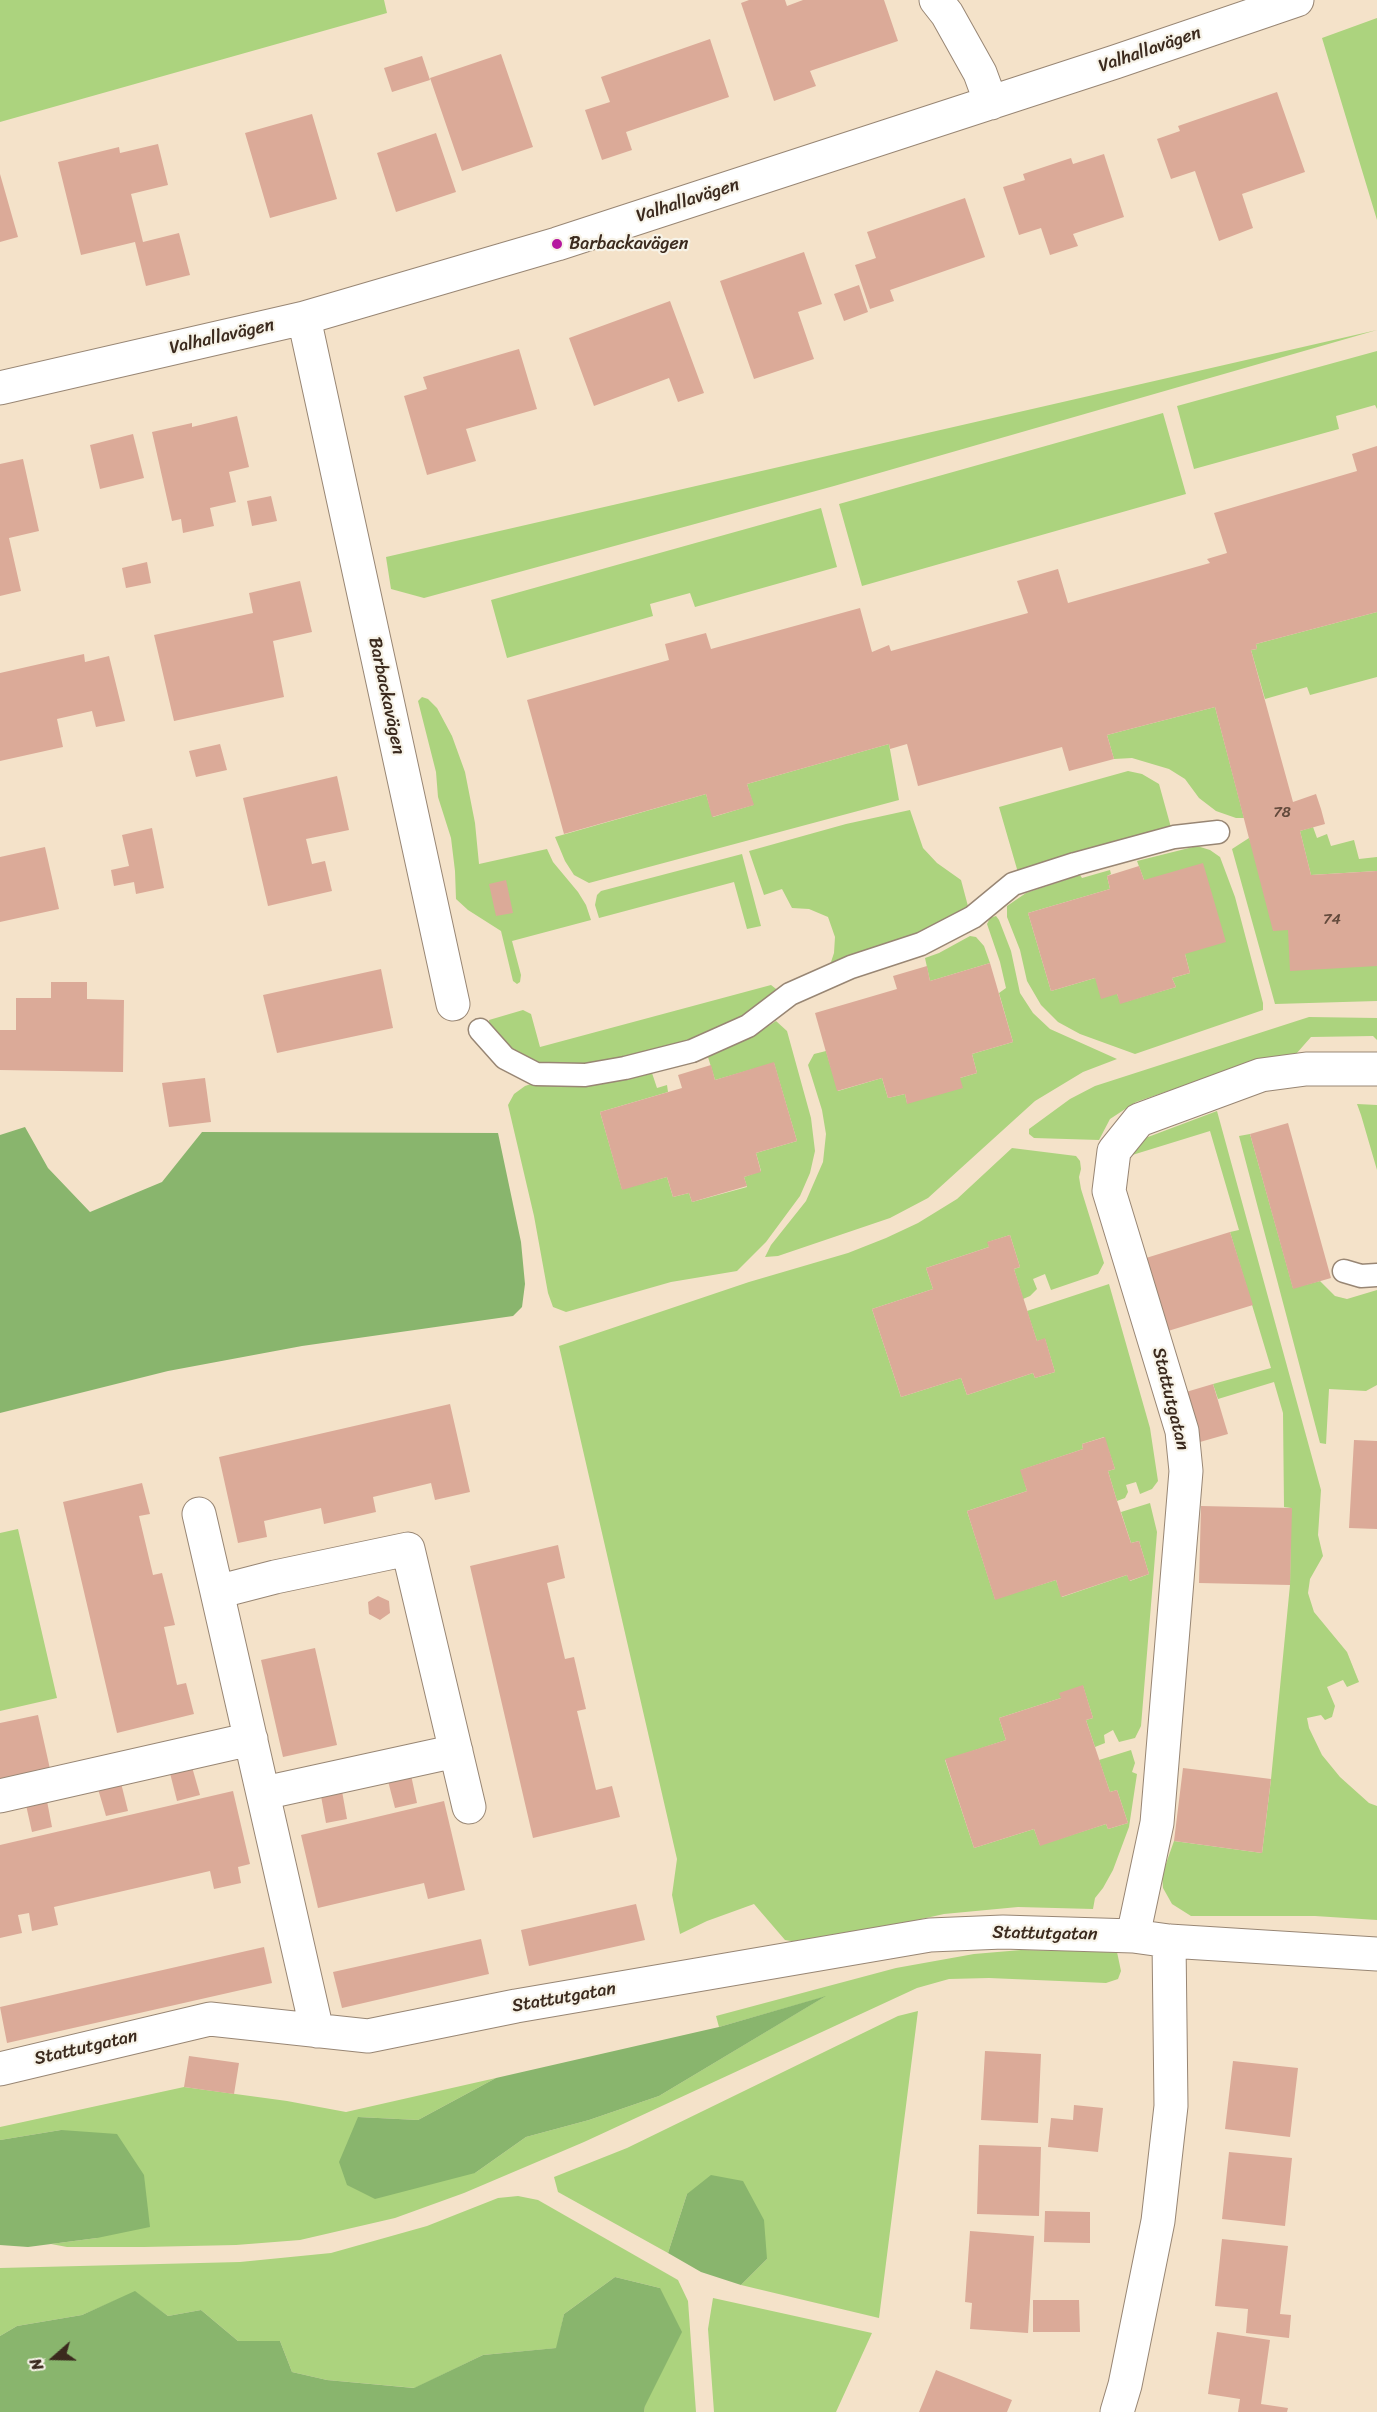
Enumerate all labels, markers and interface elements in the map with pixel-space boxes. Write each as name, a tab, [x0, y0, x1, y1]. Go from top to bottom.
street label: Valhallavägen	[1096, 22, 1204, 78]
street label: Valhallavägen	[634, 174, 742, 228]
place label: Barbackavägen	[569, 233, 688, 255]
marker: Barbackavägen	[550, 237, 564, 251]
street label: Valhallavägen	[168, 314, 276, 360]
street label: Barbackavägen	[363, 635, 409, 757]
house number: 78	[1273, 804, 1291, 822]
house number: 74	[1323, 911, 1341, 929]
street label: Stattutgatan	[1147, 1345, 1193, 1453]
street label: Stattutgatan	[992, 1922, 1098, 1946]
street label: Stattutgatan	[510, 1978, 618, 2018]
street label: Stattutgatan	[32, 2026, 140, 2070]
north arrow	[24, 2328, 84, 2388]
text: N	[21, 2354, 52, 2374]

